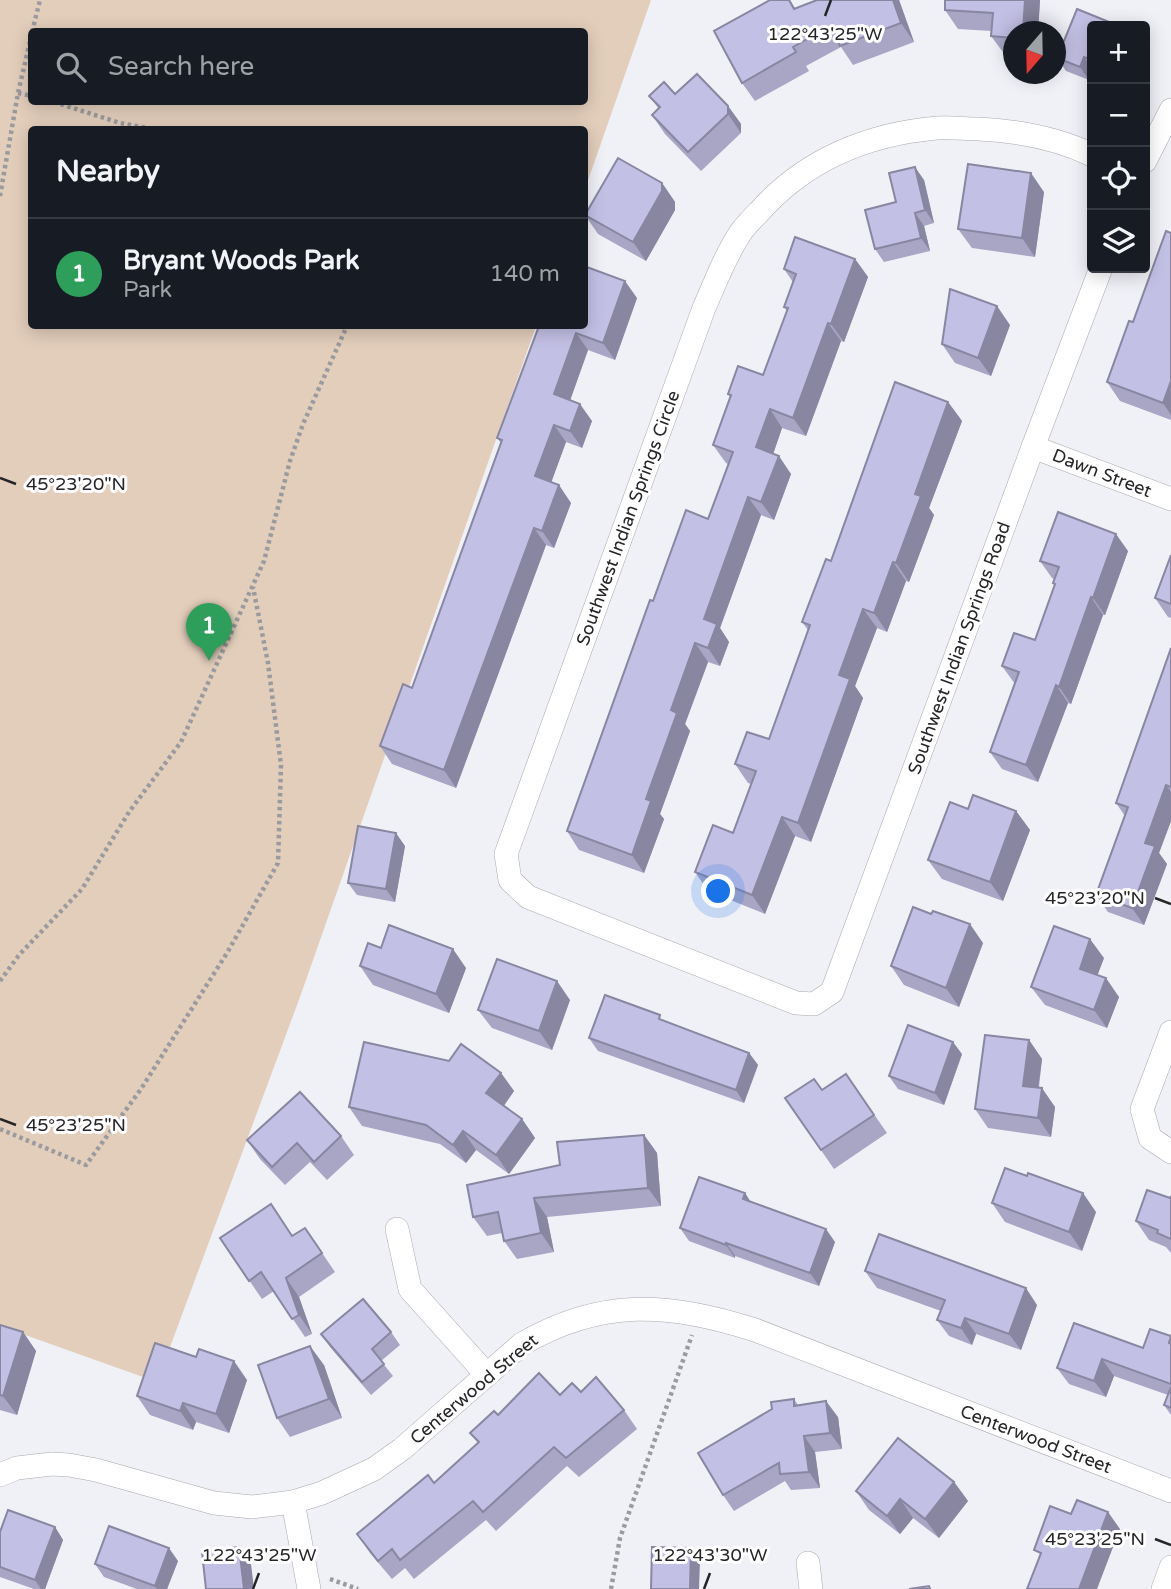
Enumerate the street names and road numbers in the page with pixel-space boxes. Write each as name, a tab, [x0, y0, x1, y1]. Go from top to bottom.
street label: Southwest Indian Springs Circle	[572, 387, 684, 649]
street label: Dawn Street	[1049, 444, 1155, 502]
street label: Southwest Indian Springs Road	[903, 519, 1015, 777]
street label: Centerwood Street	[405, 1329, 543, 1449]
street label: Centerwood Street	[957, 1400, 1115, 1478]

